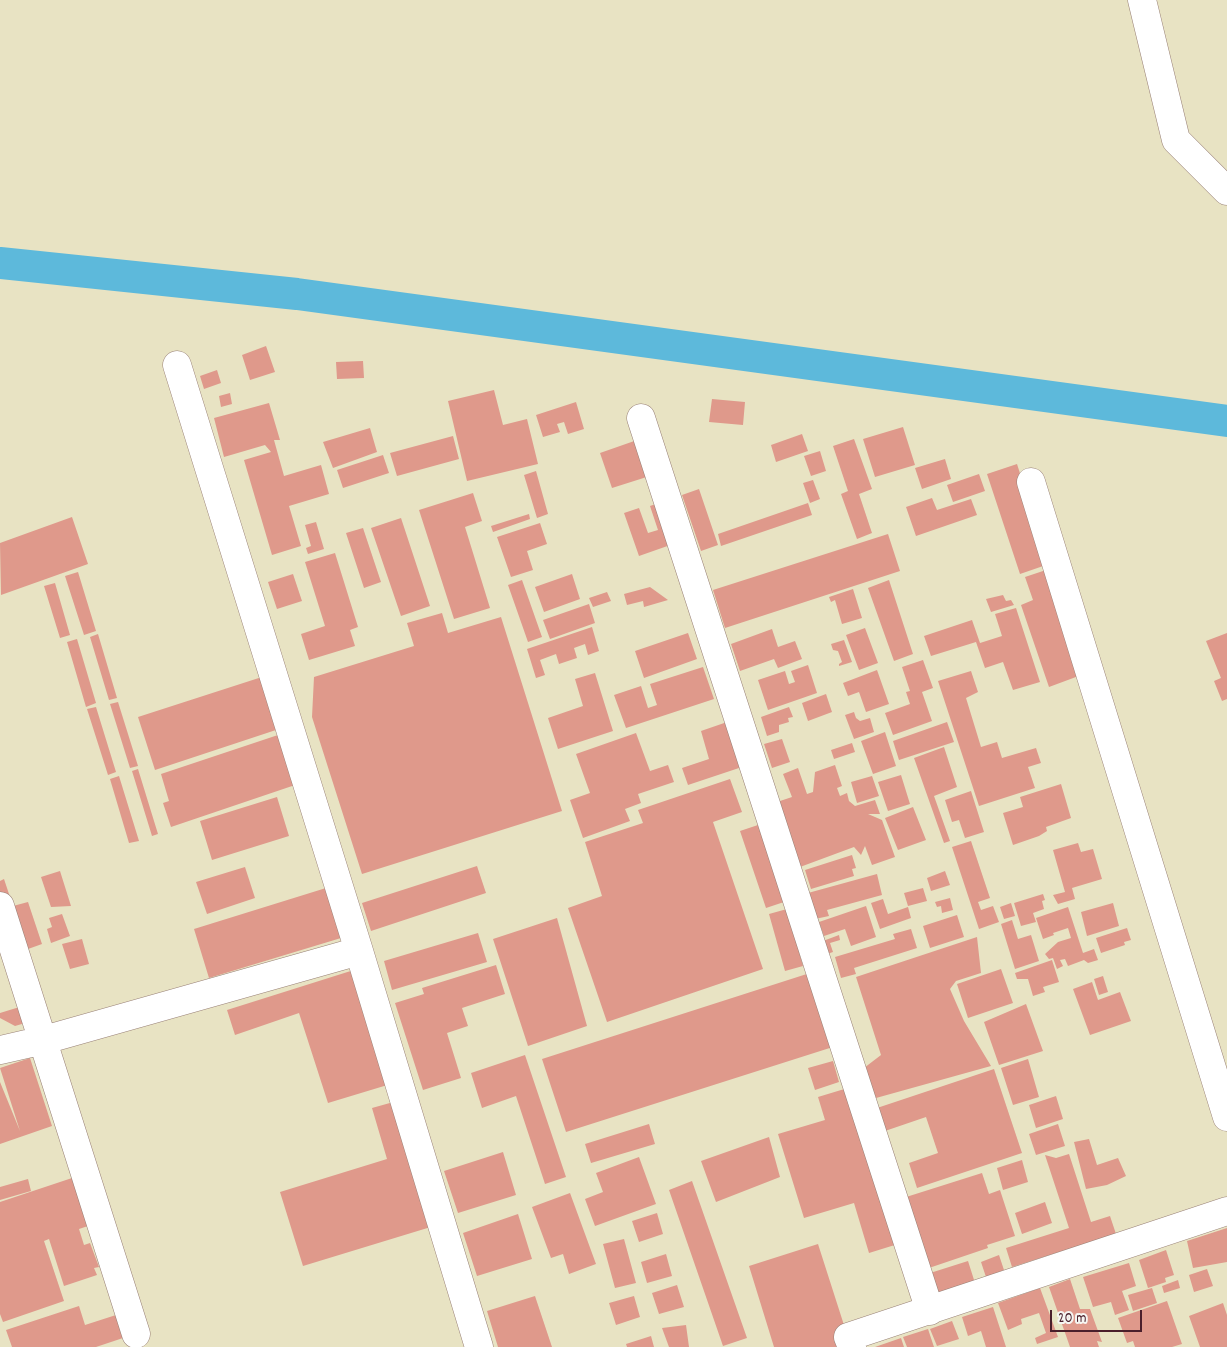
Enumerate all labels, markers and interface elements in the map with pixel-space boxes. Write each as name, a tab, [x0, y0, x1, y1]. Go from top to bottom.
scale bar	[1052, 1300, 1144, 1332]
text: 20 m	[1058, 1308, 1086, 1330]

